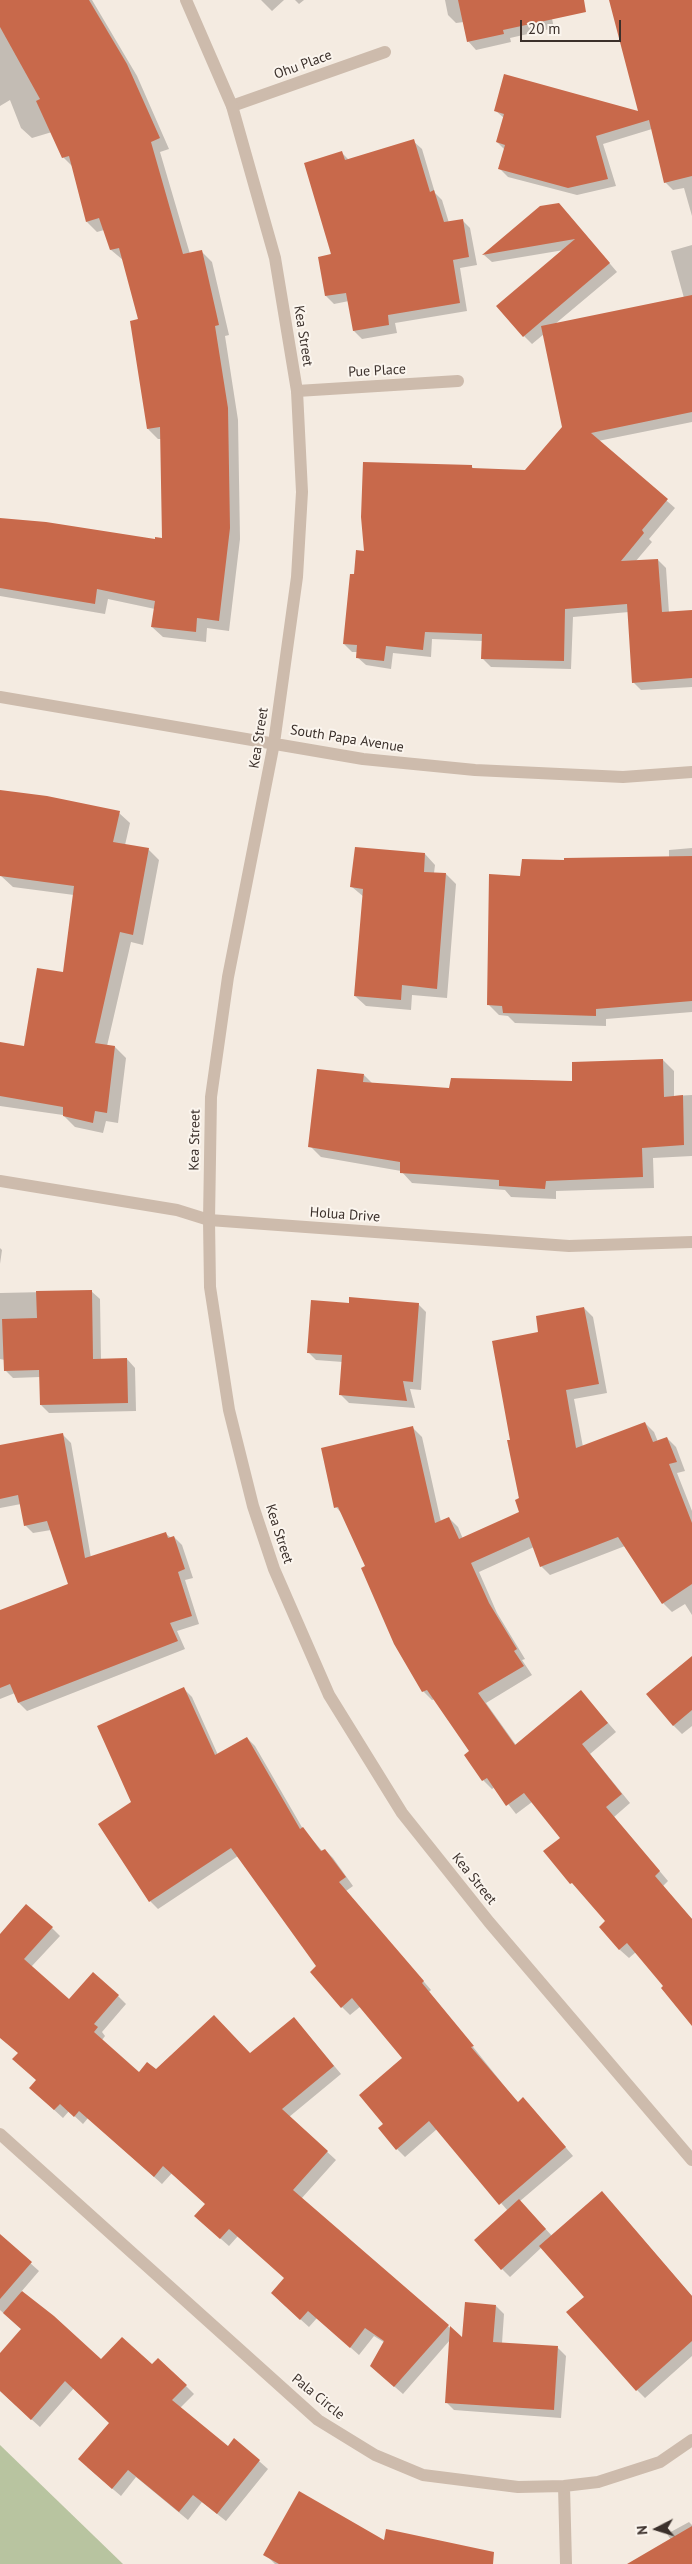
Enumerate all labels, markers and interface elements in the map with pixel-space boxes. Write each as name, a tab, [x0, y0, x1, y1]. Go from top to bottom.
scale bar	[522, 10, 623, 42]
text: 20 m	[528, 19, 561, 38]
street label: Ohu Place	[272, 47, 334, 83]
street label: Kea Street	[290, 304, 316, 368]
street label: Pue Place	[348, 361, 406, 381]
street label: Kea Street	[246, 706, 272, 770]
street label: South Papa Avenue	[289, 722, 405, 756]
street label: Kea Street	[186, 1109, 204, 1171]
street label: Holua Drive	[309, 1204, 381, 1226]
street label: Kea Street	[262, 1502, 296, 1566]
street label: Kea Street	[448, 1850, 500, 1908]
street label: Pala Circle	[288, 2371, 348, 2423]
north arrow	[632, 2504, 682, 2554]
text: N	[633, 2525, 651, 2536]

